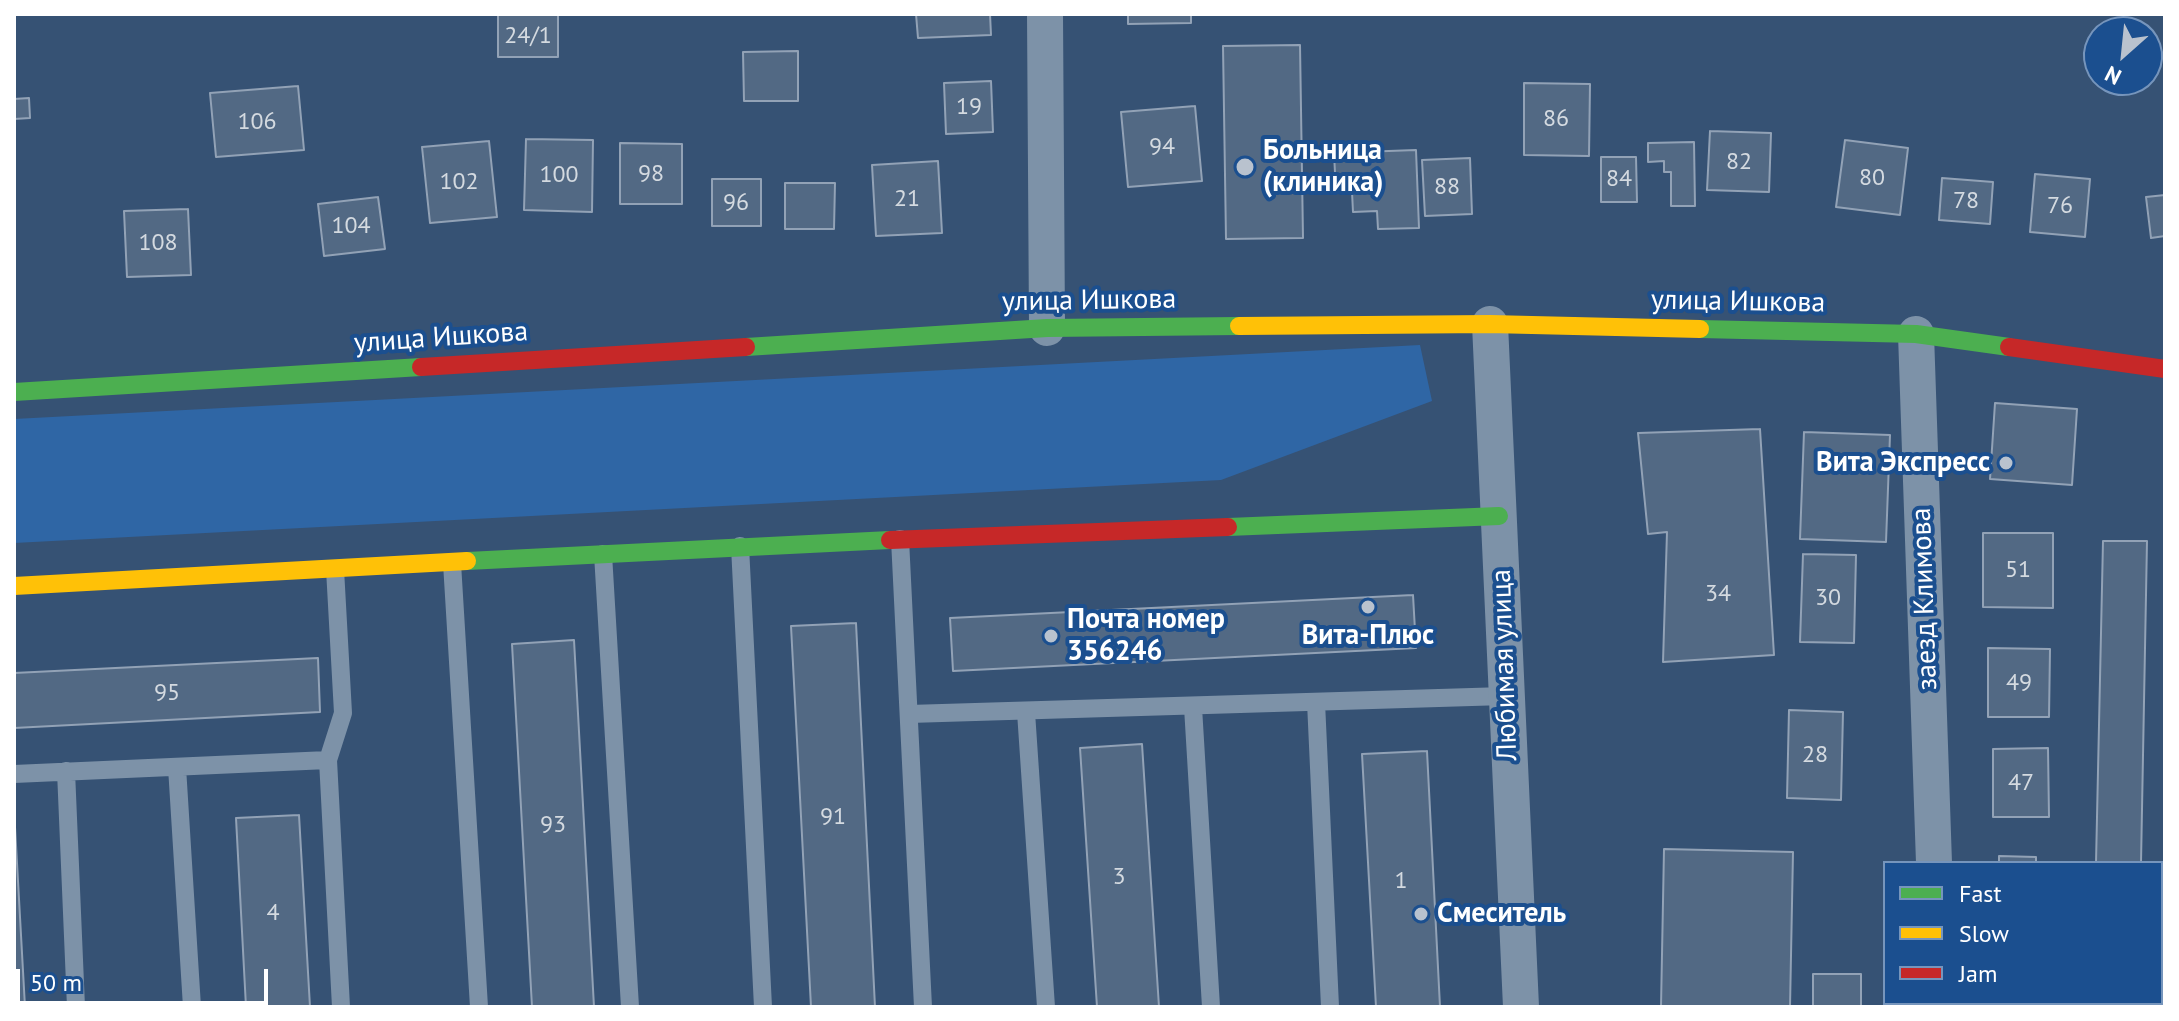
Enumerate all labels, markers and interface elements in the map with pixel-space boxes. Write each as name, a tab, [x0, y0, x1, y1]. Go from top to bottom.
north arrow	[2083, 16, 2163, 96]
house number: 24/1	[504, 22, 552, 50]
text: N	[2100, 60, 2126, 91]
house number: 19	[956, 93, 982, 121]
house number: 86	[1543, 105, 1569, 133]
house number: 106	[237, 108, 277, 136]
house number: 94	[1149, 133, 1175, 161]
place label: Больница (клиника)	[1263, 134, 1383, 200]
house number: 82	[1726, 148, 1752, 176]
marker: Больница (клиника)	[1234, 156, 1256, 178]
house number: 98	[638, 160, 664, 188]
house number: 100	[539, 161, 579, 189]
house number: 80	[1859, 164, 1885, 192]
house number: 84	[1606, 165, 1632, 193]
house number: 102	[439, 168, 479, 196]
house number: 88	[1434, 173, 1460, 201]
house number: 21	[894, 185, 920, 213]
house number: 78	[1953, 187, 1979, 215]
house number: 96	[723, 189, 749, 217]
house number: 76	[2047, 192, 2073, 220]
house number: 104	[331, 212, 371, 240]
house number: 108	[138, 229, 178, 257]
street label: улица Ишкова	[1002, 283, 1176, 319]
street label: улица Ишкова	[1651, 284, 1825, 320]
street label: улица Ишкова	[353, 315, 529, 361]
place label: Вита Экспресс	[1816, 446, 1990, 480]
marker: Вита Экспресс	[1997, 454, 2015, 472]
street label: заезд Климова	[1905, 507, 1945, 691]
house number: 51	[2005, 556, 2031, 584]
street label: Любимая улица	[1485, 569, 1525, 761]
house number: 34	[1705, 580, 1731, 608]
house number: 30	[1815, 584, 1841, 612]
marker: Вита-Плюс	[1359, 598, 1377, 616]
place label: Почта номер 356246	[1067, 603, 1225, 669]
place label: Вита-Плюс	[1302, 619, 1434, 653]
marker: Почта номер 356246	[1042, 627, 1060, 645]
house number: 49	[2006, 669, 2032, 697]
house number: 95	[154, 679, 180, 707]
house number: 28	[1802, 741, 1828, 769]
house number: 47	[2008, 769, 2034, 797]
house number: 91	[820, 803, 846, 831]
house number: 93	[540, 811, 566, 839]
legend	[1883, 861, 2163, 1005]
house number: 3	[1112, 863, 1126, 891]
house number: 1	[1394, 867, 1408, 895]
text: Fast	[1959, 878, 2002, 909]
place label: Смеситель	[1437, 897, 1566, 931]
house number: 4	[266, 899, 280, 927]
marker: Смеситель	[1412, 905, 1430, 923]
text: Slow	[1959, 918, 2009, 949]
scale bar	[20, 953, 272, 1003]
text: Jam	[1959, 958, 1997, 989]
text: 50 m	[30, 967, 82, 998]

